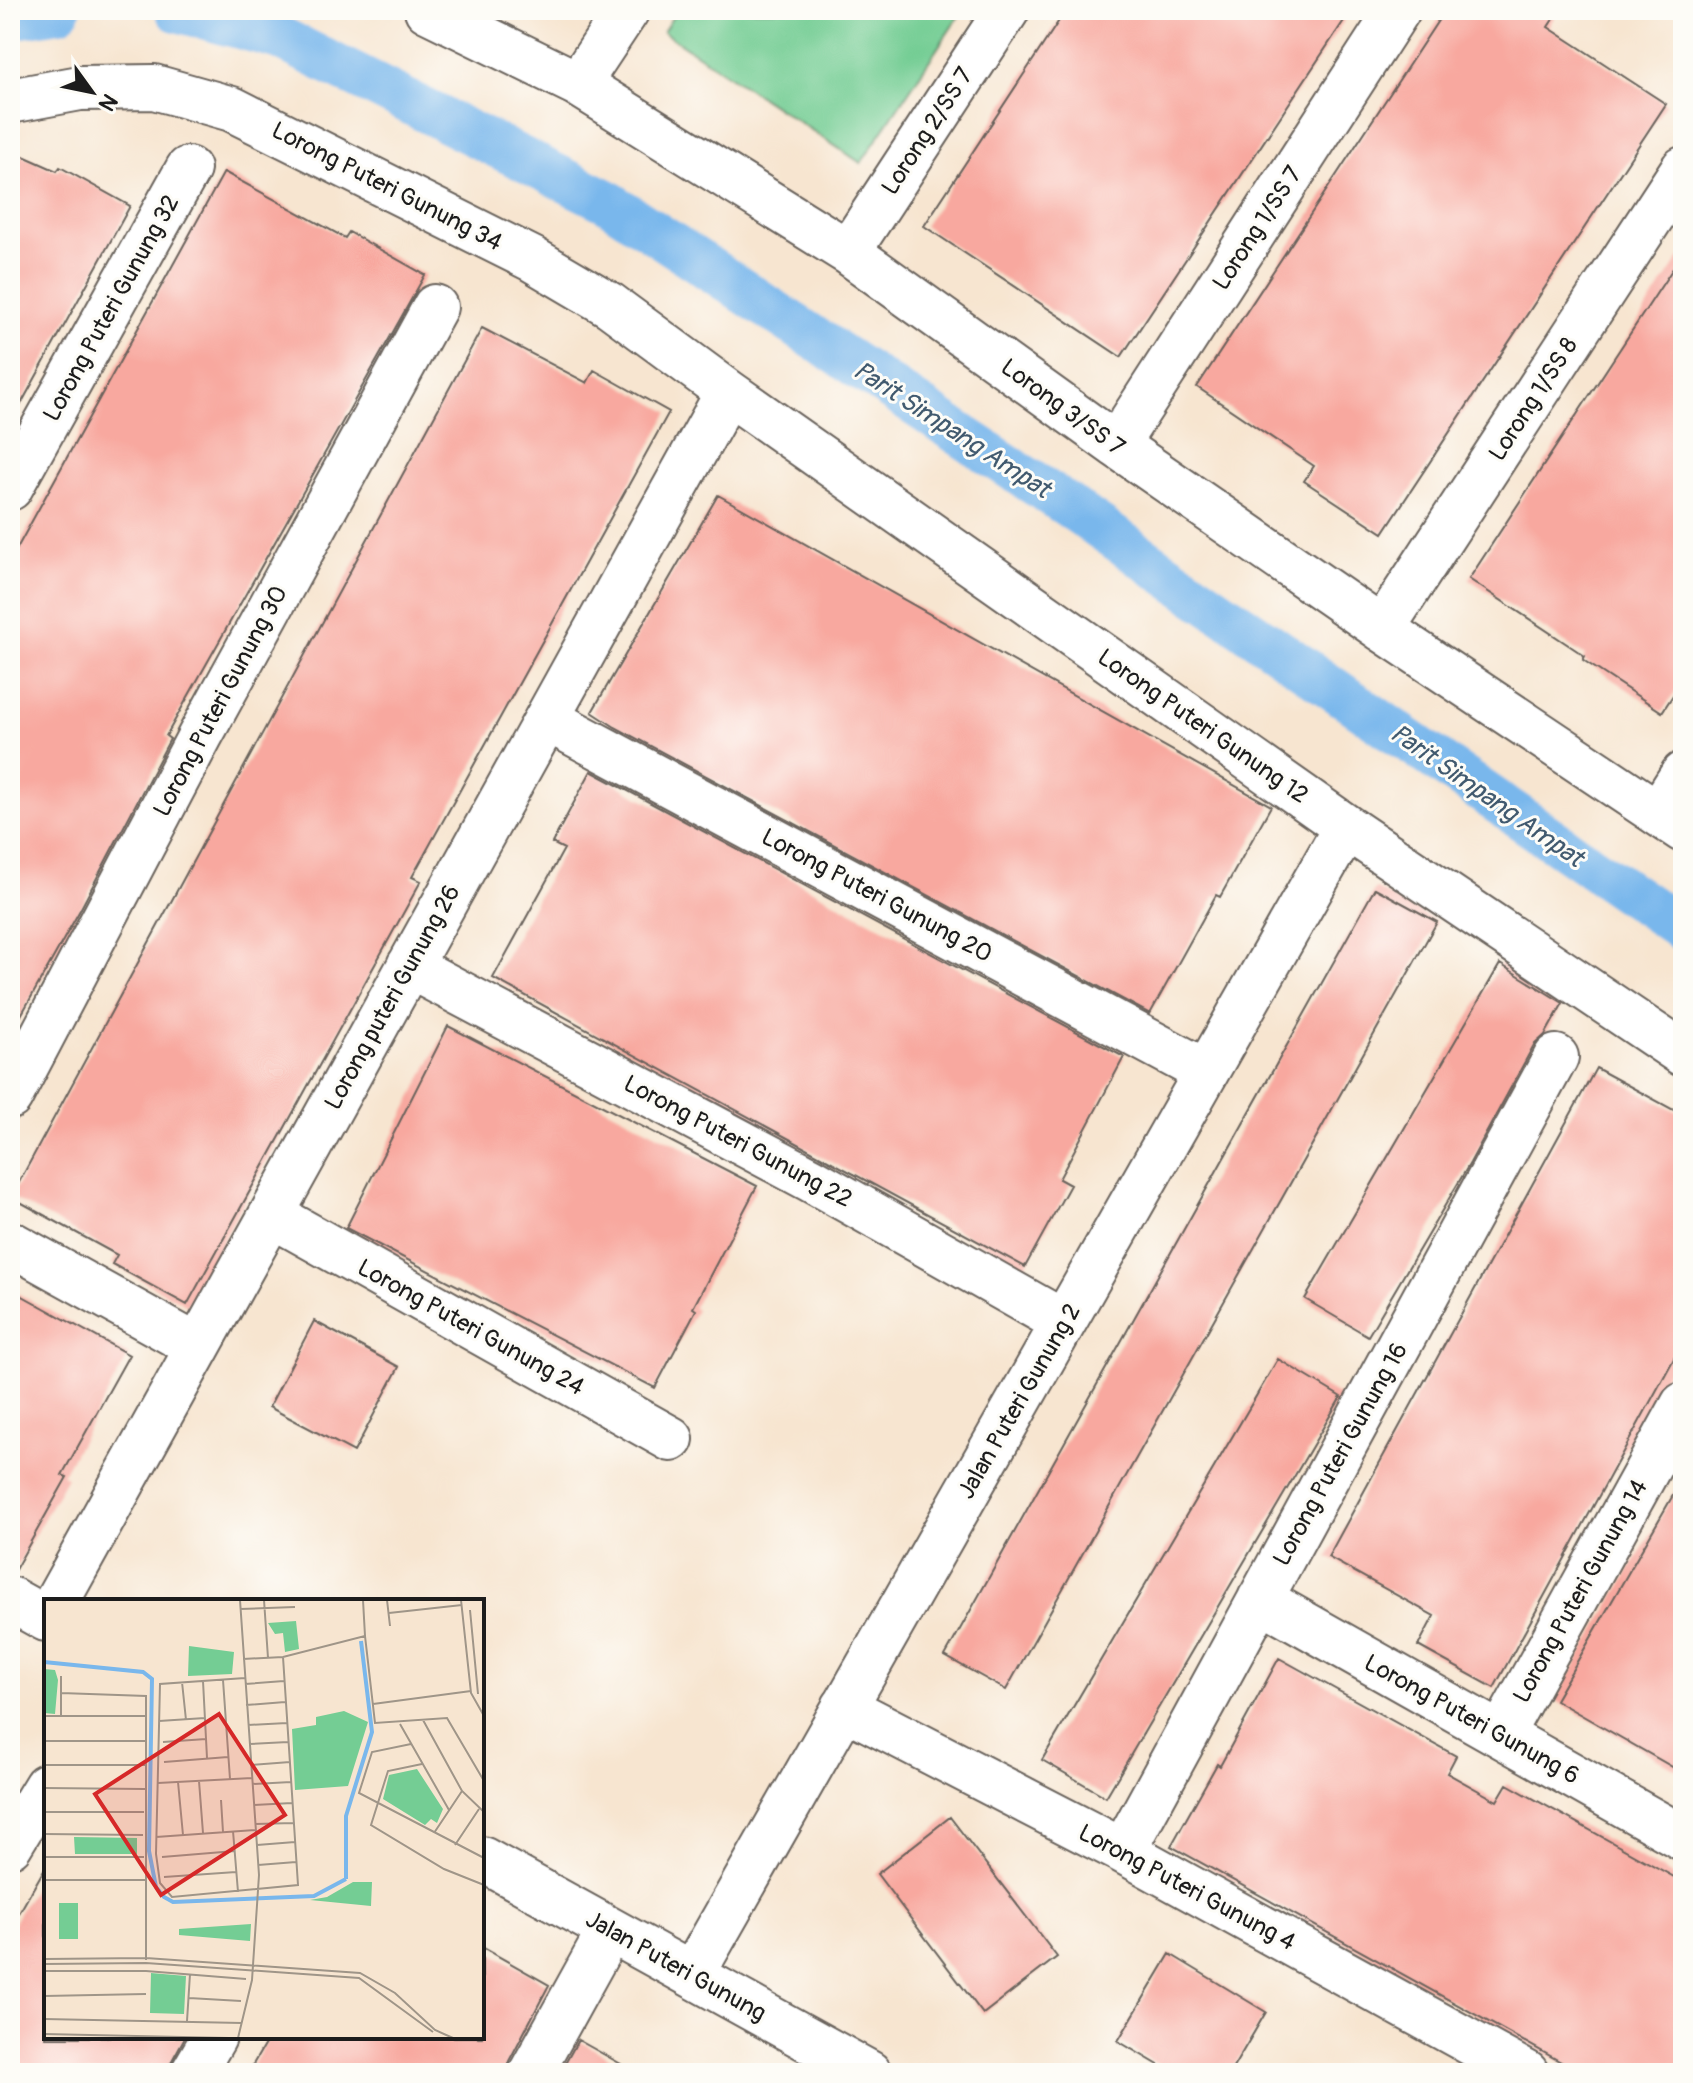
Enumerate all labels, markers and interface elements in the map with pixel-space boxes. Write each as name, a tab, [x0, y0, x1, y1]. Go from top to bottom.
north arrow	[52, 52, 132, 132]
street label: Lorong 2/SS 7	[876, 62, 979, 200]
text: N	[92, 88, 124, 116]
street label: Lorong Puteri Gunung 34	[267, 116, 507, 257]
street label: Lorong 1/SS 7	[1207, 161, 1308, 296]
street label: Lorong Puteri Gunung 32	[37, 190, 186, 426]
street label: Lorong 1/SS 8	[1483, 332, 1584, 466]
street label: Lorong 3/SS 7	[995, 353, 1130, 462]
water label: Parit Simpang Ampat	[847, 354, 1058, 507]
street label: Lorong Puteri Gunung 30	[147, 581, 294, 822]
street label: Lorong Puteri Gunung 12	[1092, 643, 1314, 810]
water label: Parit Simpang Ampat	[1384, 717, 1591, 876]
street label: Lorong Puteri Gunung 20	[756, 822, 997, 969]
street label: Lorong puteri Gunung 26	[318, 880, 466, 1115]
street label: Lorong Puteri Gunung 22	[619, 1069, 857, 1214]
street label: Lorong Puteri Gunung 24	[352, 1253, 589, 1402]
street label: Jalan Puteri Gunung 2	[952, 1299, 1087, 1504]
street label: Lorong Puteri Gunung 16	[1267, 1338, 1414, 1571]
street label: Lorong Puteri Gunung 14	[1507, 1475, 1654, 1708]
inset map	[44, 1599, 484, 2039]
street label: Lorong Puteri Gunung 6	[1359, 1648, 1584, 1791]
street label: Lorong Puteri Gunung 4	[1073, 1818, 1300, 1957]
street label: Jalan Puteri Gunung	[580, 1905, 771, 2028]

